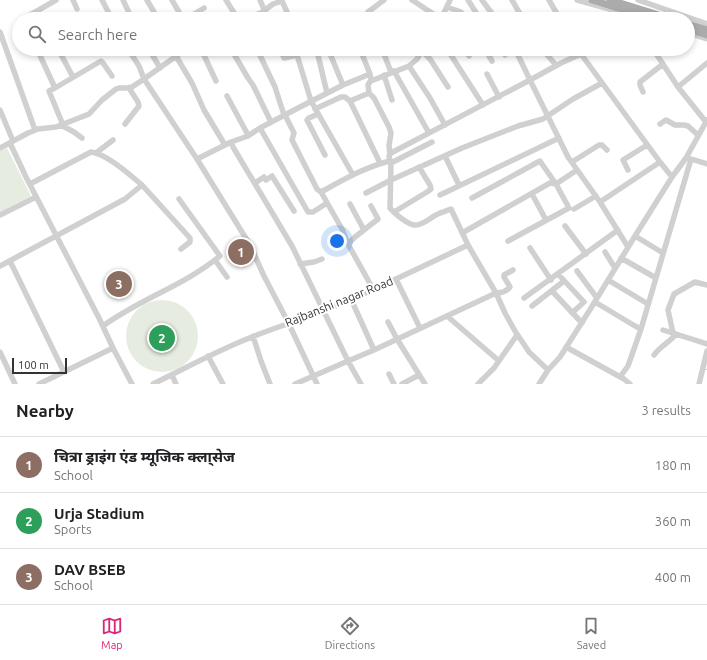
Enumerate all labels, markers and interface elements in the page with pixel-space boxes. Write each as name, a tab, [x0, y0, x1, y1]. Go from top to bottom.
search box	[12, 12, 695, 56]
icon: search	[26, 23, 48, 45]
text: Search here	[58, 26, 137, 43]
your location	[327, 231, 347, 251]
pin: 1	[228, 237, 254, 267]
pin: 3	[106, 269, 132, 299]
street label: Rajbanshi nagar Road	[283, 274, 395, 329]
pin: 2	[149, 323, 175, 353]
scale bar	[12, 356, 67, 375]
text: 100 m	[18, 359, 49, 371]
text: Nearby	[16, 401, 74, 420]
text: 3 results	[641, 403, 691, 417]
text: चित्रा ड्राइंग एंड म्यूजिक क्ला्सेज	[54, 448, 235, 465]
text: 1	[25, 458, 33, 472]
text: 180 m	[655, 458, 691, 472]
text: School	[54, 468, 93, 482]
text: Urja Stadium	[54, 505, 144, 522]
text: 2	[25, 514, 33, 528]
text: 360 m	[655, 514, 691, 528]
text: Sports	[54, 522, 92, 536]
text: DAV BSEB	[54, 561, 126, 578]
text: 3	[25, 570, 33, 584]
text: 400 m	[655, 570, 691, 584]
text: School	[54, 578, 93, 592]
tab: Map	[101, 615, 123, 651]
tab: Directions	[325, 615, 375, 651]
tab: Saved	[577, 615, 606, 651]

